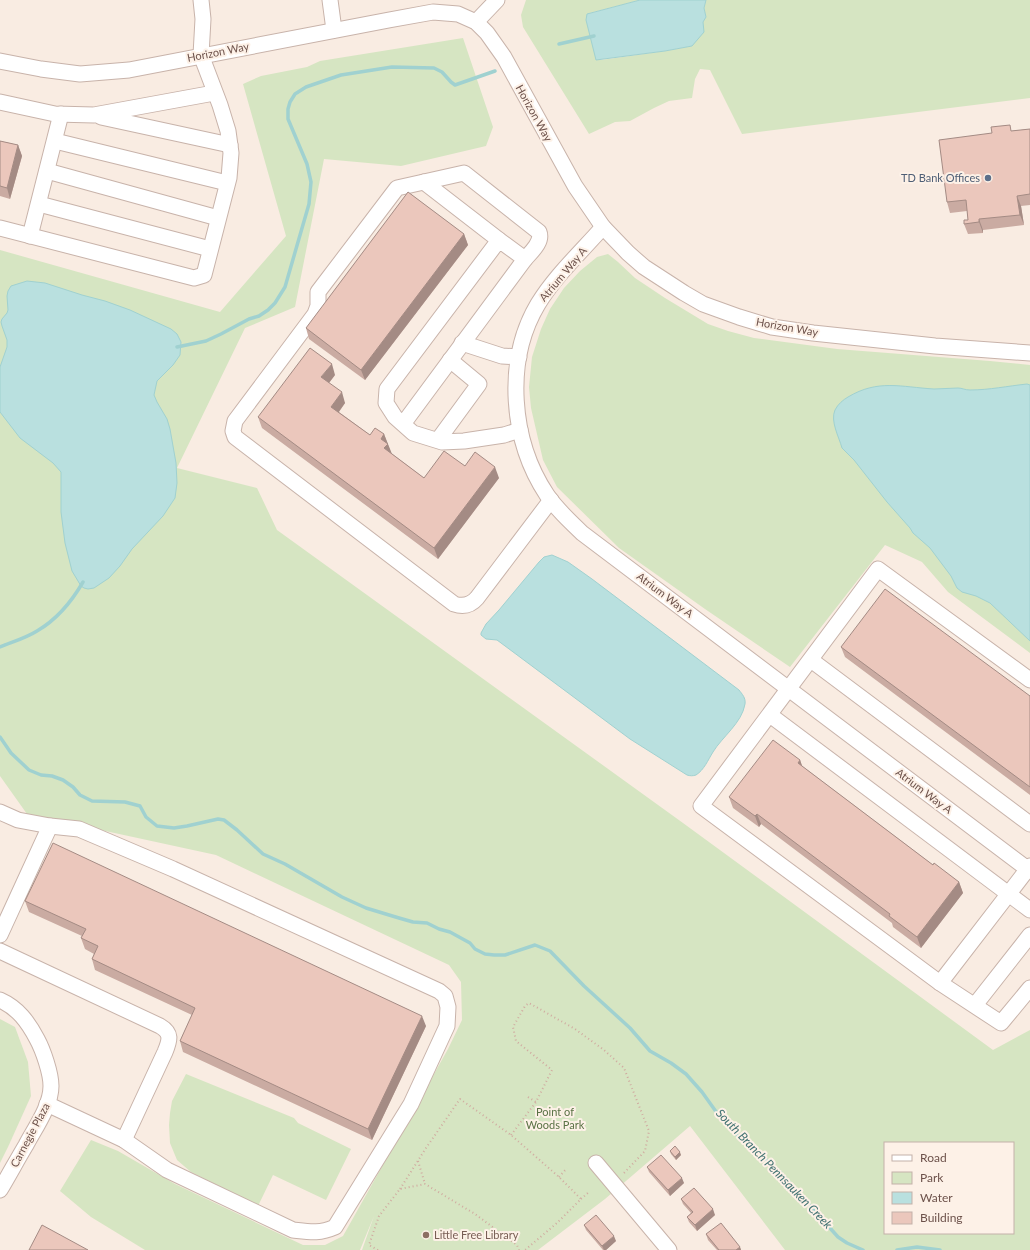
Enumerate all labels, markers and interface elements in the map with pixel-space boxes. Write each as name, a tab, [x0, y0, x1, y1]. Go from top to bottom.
street label: Horizon Way	[186, 39, 250, 64]
street label: Horizon Way	[514, 82, 556, 144]
place label: TD Bank Offices	[901, 171, 980, 184]
marker: TD Bank Offices	[983, 173, 993, 183]
street label: Atrium Way A	[536, 243, 589, 304]
street label: Horizon Way	[755, 315, 819, 338]
street label: Atrium Way A	[635, 569, 696, 620]
street label: Atrium Way A	[894, 765, 955, 816]
street label: Carnegie Plaza	[7, 1100, 52, 1169]
park label: Point of Woods Park	[526, 1105, 585, 1131]
water label: South Branch Pennsauken Creek	[713, 1106, 836, 1232]
legend	[884, 1142, 1014, 1234]
text: Road	[920, 1150, 947, 1165]
text: Park	[920, 1170, 944, 1185]
text: Water	[920, 1190, 953, 1205]
text: Building	[920, 1210, 963, 1225]
place label: Little Free Library	[434, 1228, 519, 1241]
marker: Little Free Library	[421, 1230, 431, 1240]

